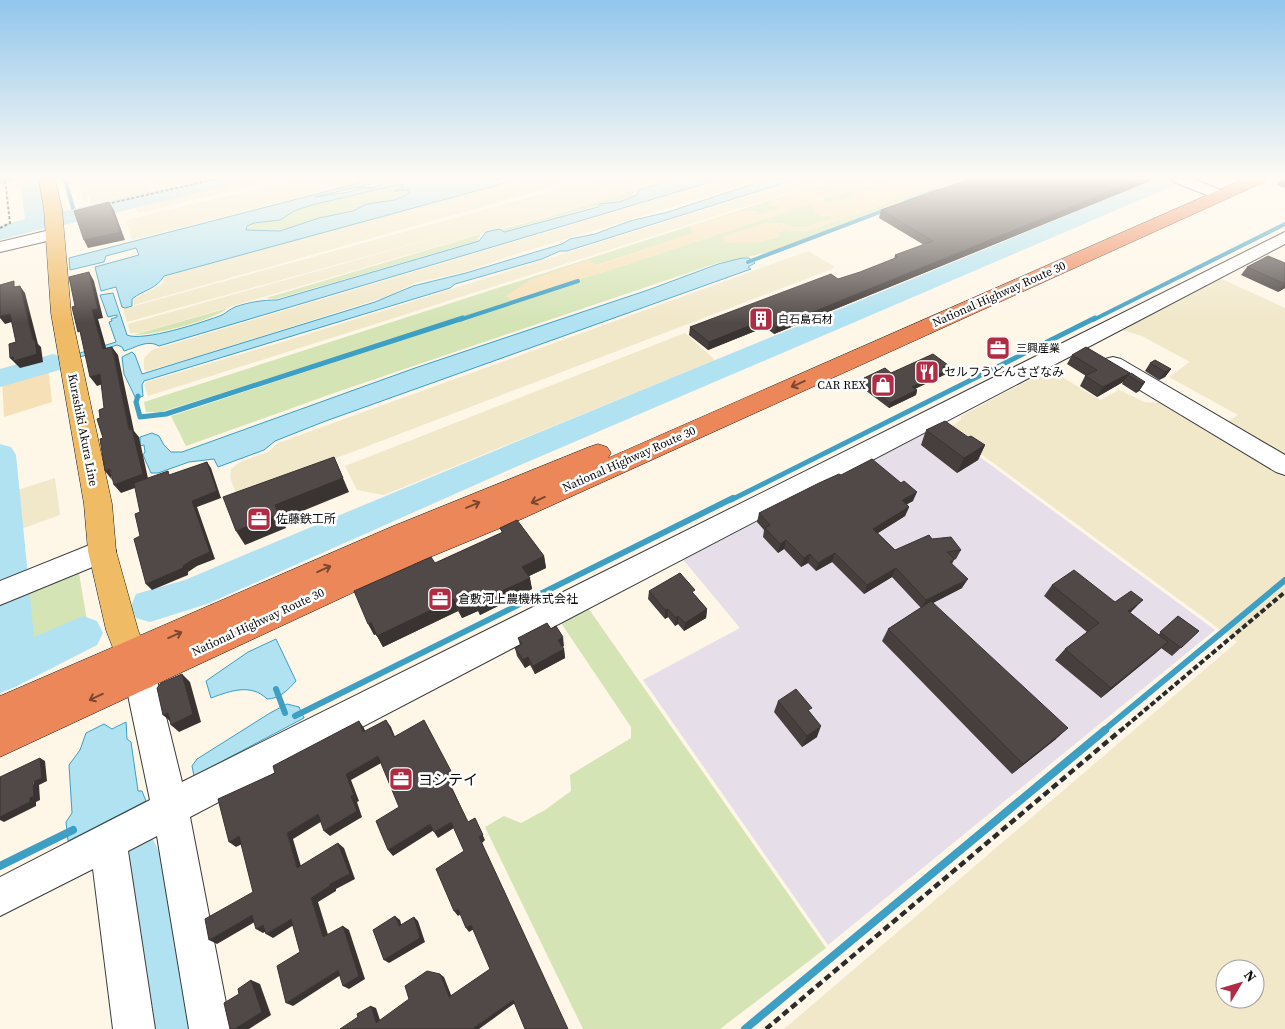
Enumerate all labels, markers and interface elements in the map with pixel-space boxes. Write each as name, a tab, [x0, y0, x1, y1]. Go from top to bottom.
street label: National Highway Route 30	[930, 257, 1068, 331]
building icon: 白石島石材	[748, 306, 774, 332]
place label: 白石島石材	[778, 312, 833, 327]
office icon: 三興産業	[985, 335, 1011, 361]
place label: 三興産業	[1016, 341, 1060, 356]
restaurant icon: セルフうどんさざなみ	[914, 359, 940, 385]
place label: セルフうどんさざなみ	[944, 364, 1064, 380]
street label: Kurashiki Akura Line	[64, 372, 102, 488]
shop icon: CAR REX	[870, 372, 896, 398]
place label: CAR REX	[817, 377, 866, 393]
one-way arrow	[791, 379, 806, 389]
street label: National Highway Route 30	[560, 422, 698, 496]
one-way arrow	[531, 496, 546, 506]
one-way arrow	[465, 500, 480, 509]
office icon: 佐藤鉄工所	[246, 506, 272, 532]
place label: 佐藤鉄工所	[276, 511, 336, 527]
one-way arrow	[316, 564, 331, 573]
street label: National Highway Route 30	[189, 584, 327, 660]
office icon: 倉敷河上農機株式会社	[427, 586, 453, 612]
place label: 倉敷河上農機株式会社	[458, 591, 578, 607]
one-way arrow	[167, 629, 182, 639]
one-way arrow	[89, 692, 104, 702]
office icon: ヨシテイ	[388, 766, 414, 792]
place label: ヨシテイ	[418, 769, 478, 790]
north arrow	[1215, 959, 1265, 1009]
text: N	[1239, 966, 1261, 986]

